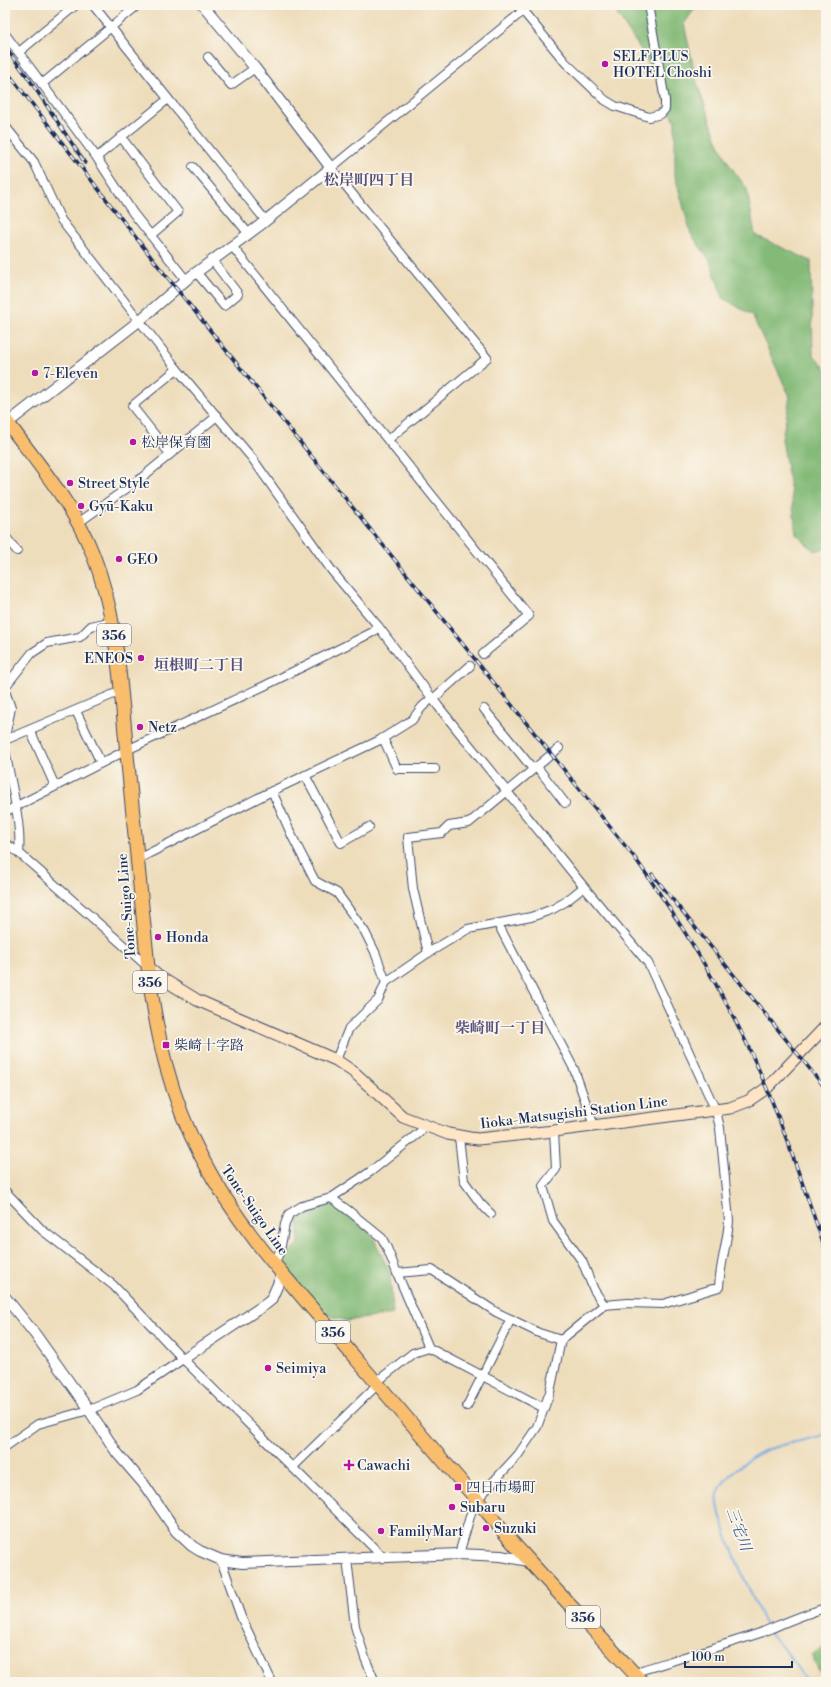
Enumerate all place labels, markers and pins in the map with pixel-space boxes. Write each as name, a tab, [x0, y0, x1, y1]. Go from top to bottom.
place label: SELF PLUS HOTEL Choshi	[613, 48, 712, 82]
marker: SELF PLUS HOTEL Choshi	[600, 59, 610, 69]
place label: 7-Eleven	[43, 365, 99, 383]
marker: 7-Eleven	[30, 368, 40, 378]
place label: 松岸保育園	[141, 434, 211, 452]
marker: 松岸保育園	[128, 437, 138, 447]
place label: Street Style	[78, 475, 150, 493]
marker: Street Style	[65, 478, 75, 488]
place label: Gyū-Kaku	[89, 498, 153, 516]
marker: Gyū-Kaku	[76, 501, 86, 511]
place label: GEO	[127, 551, 158, 569]
marker: GEO	[114, 554, 124, 564]
place label: ENEOS	[84, 650, 133, 668]
marker: ENEOS	[136, 653, 146, 663]
place label: Netz	[148, 719, 177, 737]
marker: Netz	[135, 722, 145, 732]
place label: Honda	[166, 929, 209, 947]
marker: Honda	[153, 932, 163, 942]
place label: 柴崎十字路	[174, 1037, 244, 1055]
marker: 柴崎十字路	[161, 1040, 171, 1050]
place label: Seimiya	[276, 1360, 327, 1378]
marker: Seimiya	[263, 1363, 273, 1373]
place label: Cawachi	[357, 1457, 411, 1475]
marker: Cawachi	[344, 1460, 354, 1470]
place label: 四日市場町	[466, 1479, 536, 1497]
marker: 四日市場町	[453, 1482, 463, 1492]
place label: Subaru	[460, 1499, 506, 1517]
marker: Subaru	[447, 1502, 457, 1512]
place label: Suzuki	[494, 1520, 537, 1538]
place label: FamilyMart	[389, 1523, 463, 1541]
marker: Suzuki	[481, 1523, 491, 1533]
marker: FamilyMart	[376, 1526, 386, 1536]

